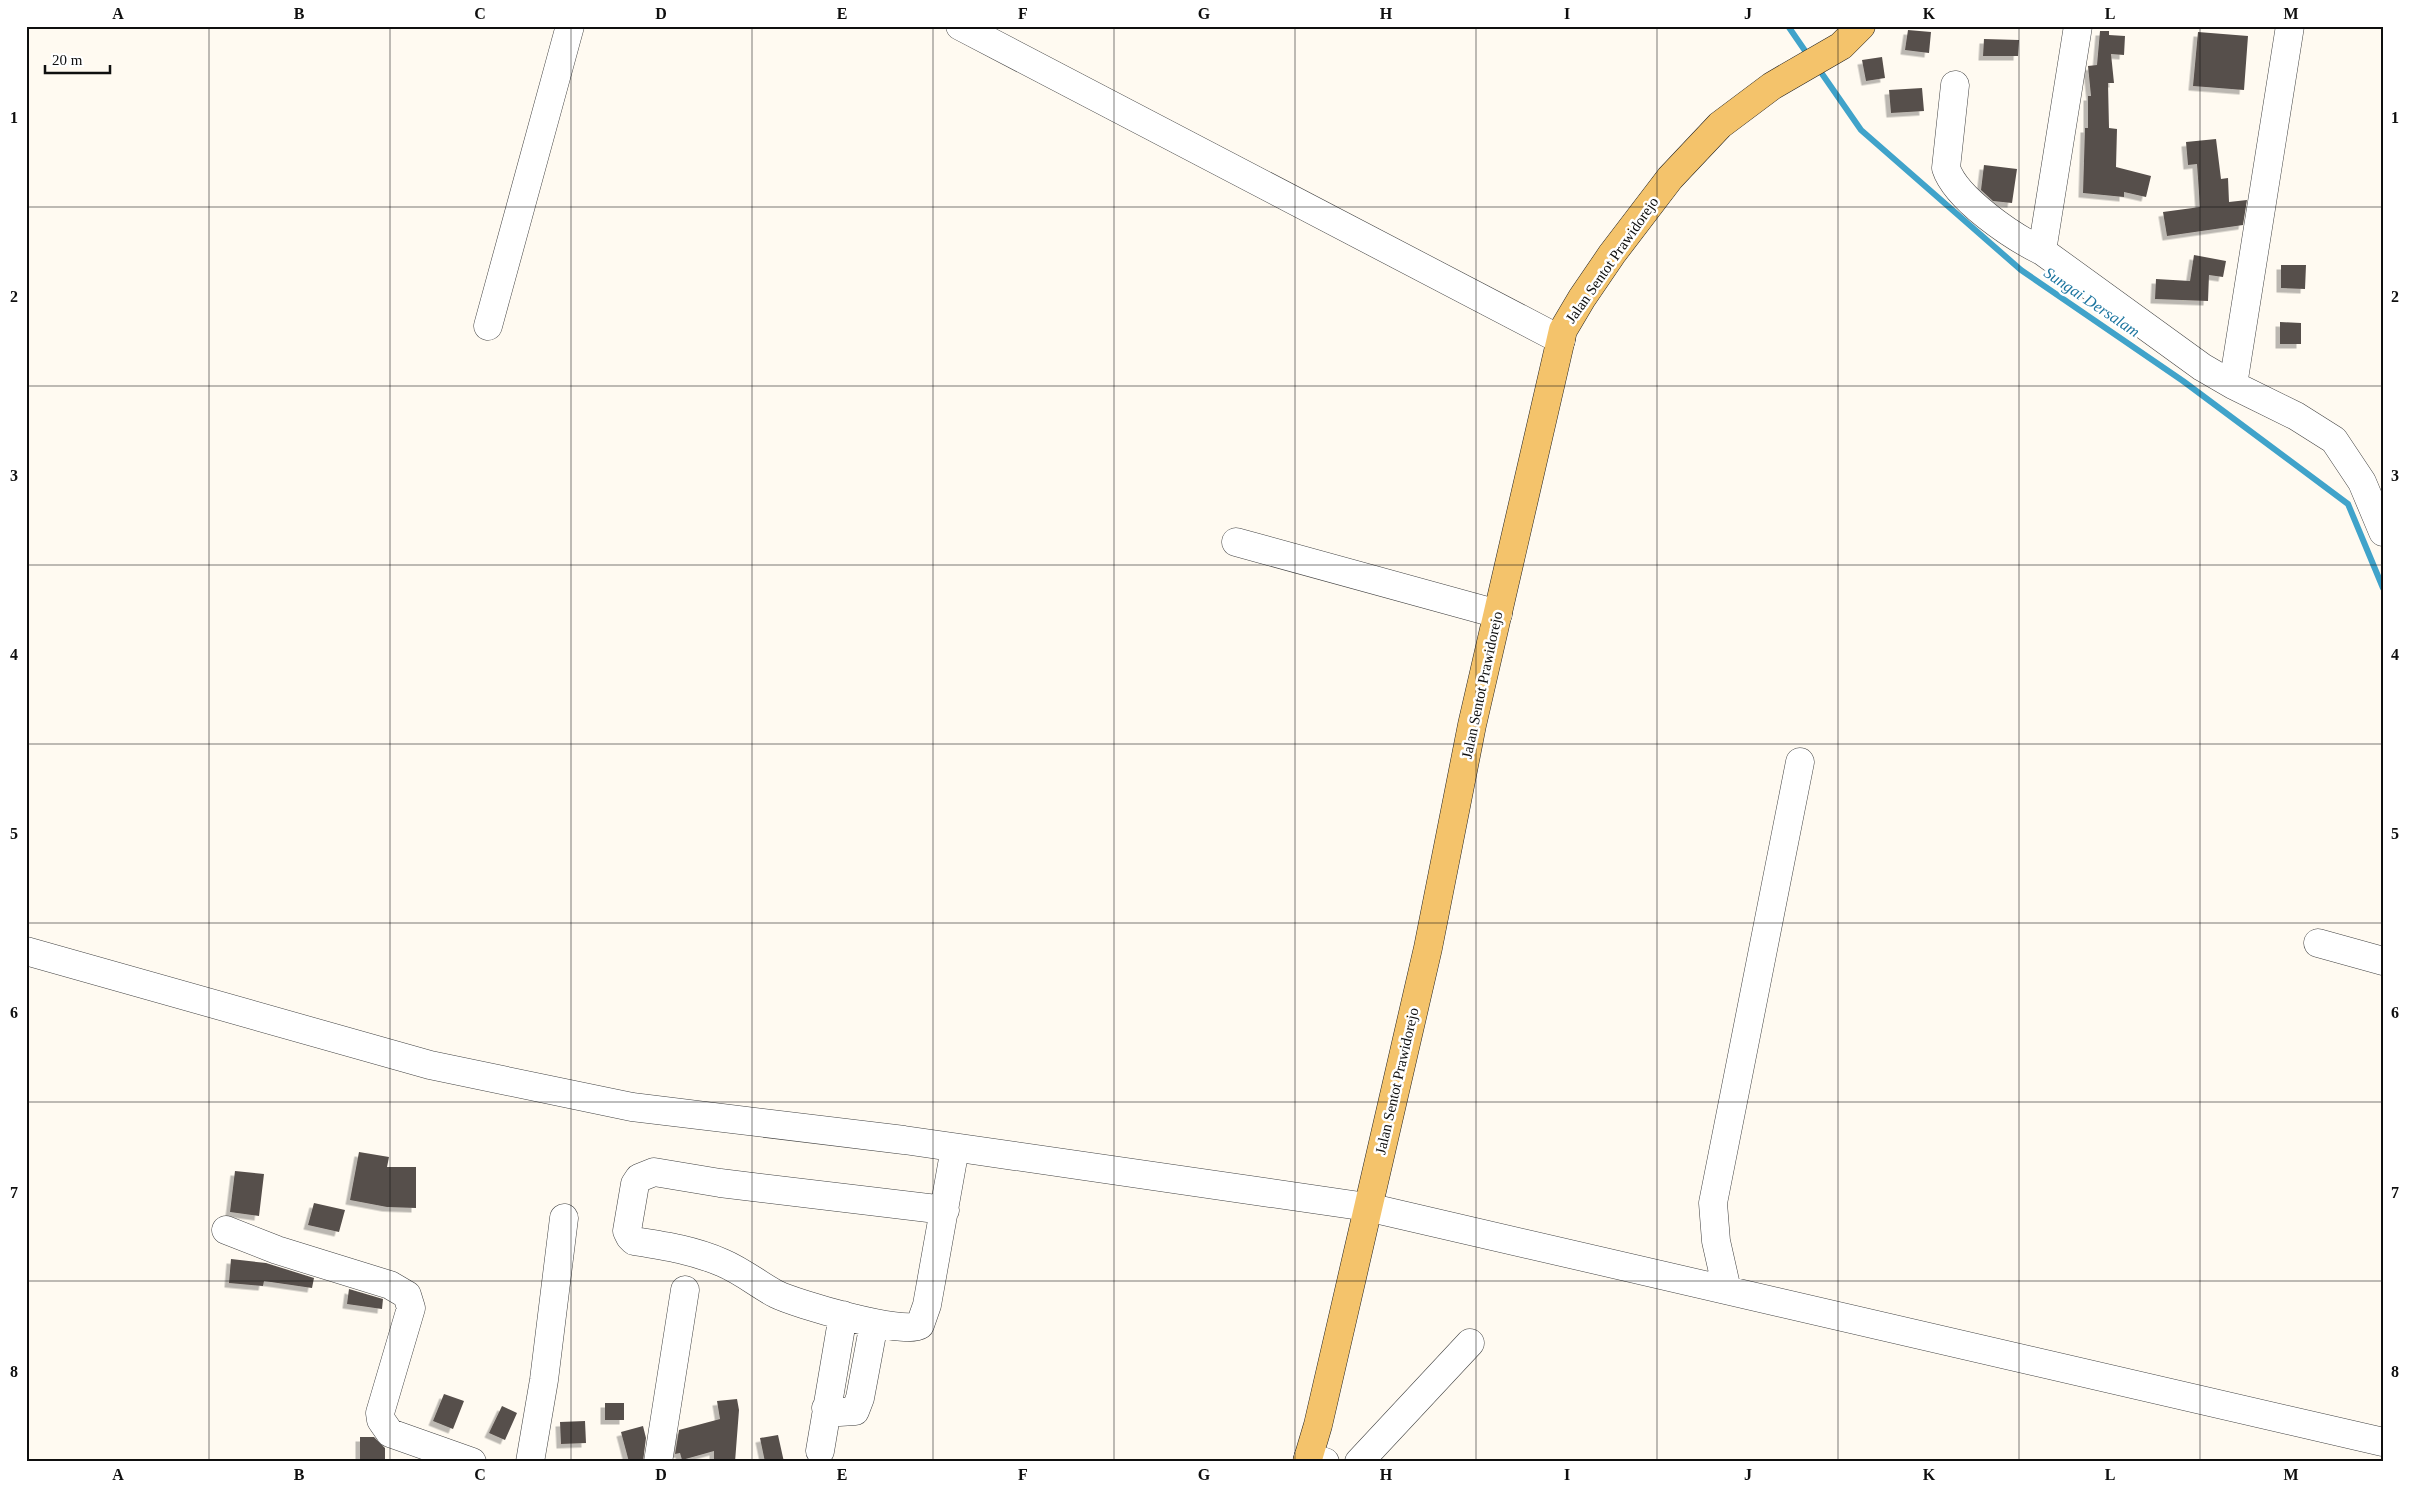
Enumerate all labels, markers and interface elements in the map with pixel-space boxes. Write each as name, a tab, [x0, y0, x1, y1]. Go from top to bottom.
text: A	[112, 5, 124, 22]
text: B	[294, 5, 305, 22]
text: C	[474, 5, 486, 22]
text: D	[655, 5, 667, 22]
text: E	[837, 5, 847, 22]
text: F	[1018, 5, 1028, 22]
text: G	[1198, 5, 1211, 22]
text: H	[1380, 5, 1393, 22]
text: I	[1564, 5, 1570, 22]
text: J	[1744, 5, 1752, 22]
text: K	[1923, 5, 1936, 22]
text: L	[2105, 5, 2115, 22]
text: M	[2283, 5, 2299, 22]
scale bar	[45, 42, 110, 74]
text: 20 m	[52, 52, 83, 68]
text: 1	[10, 109, 18, 126]
text: 1	[2391, 109, 2399, 126]
street label: Jalan Sentot Prawidorejo	[1562, 194, 1662, 326]
water label: Sungai Dersalam	[2040, 264, 2143, 341]
text: 2	[10, 288, 18, 305]
text: 2	[2391, 288, 2399, 305]
text: 3	[10, 467, 18, 484]
text: 3	[2391, 467, 2399, 484]
street label: Jalan Sentot Prawidorejo	[1459, 610, 1505, 760]
text: 4	[10, 646, 18, 663]
text: 4	[2391, 646, 2399, 663]
text: 5	[10, 825, 18, 842]
text: 5	[2391, 825, 2399, 842]
text: 6	[10, 1004, 18, 1021]
text: 6	[2391, 1004, 2399, 1021]
street label: Jalan Sentot Prawidorejo	[1372, 1006, 1422, 1156]
text: 7	[10, 1184, 18, 1201]
text: 7	[2391, 1184, 2399, 1201]
text: 8	[10, 1363, 18, 1380]
text: 8	[2391, 1363, 2399, 1380]
text: A	[112, 1466, 124, 1483]
text: B	[294, 1466, 305, 1483]
text: C	[474, 1466, 486, 1483]
text: D	[655, 1466, 667, 1483]
text: E	[837, 1466, 847, 1483]
text: F	[1018, 1466, 1028, 1483]
text: G	[1198, 1466, 1211, 1483]
text: H	[1380, 1466, 1393, 1483]
text: I	[1564, 1466, 1570, 1483]
text: J	[1744, 1466, 1752, 1483]
text: K	[1923, 1466, 1936, 1483]
text: L	[2105, 1466, 2115, 1483]
text: M	[2283, 1466, 2299, 1483]

